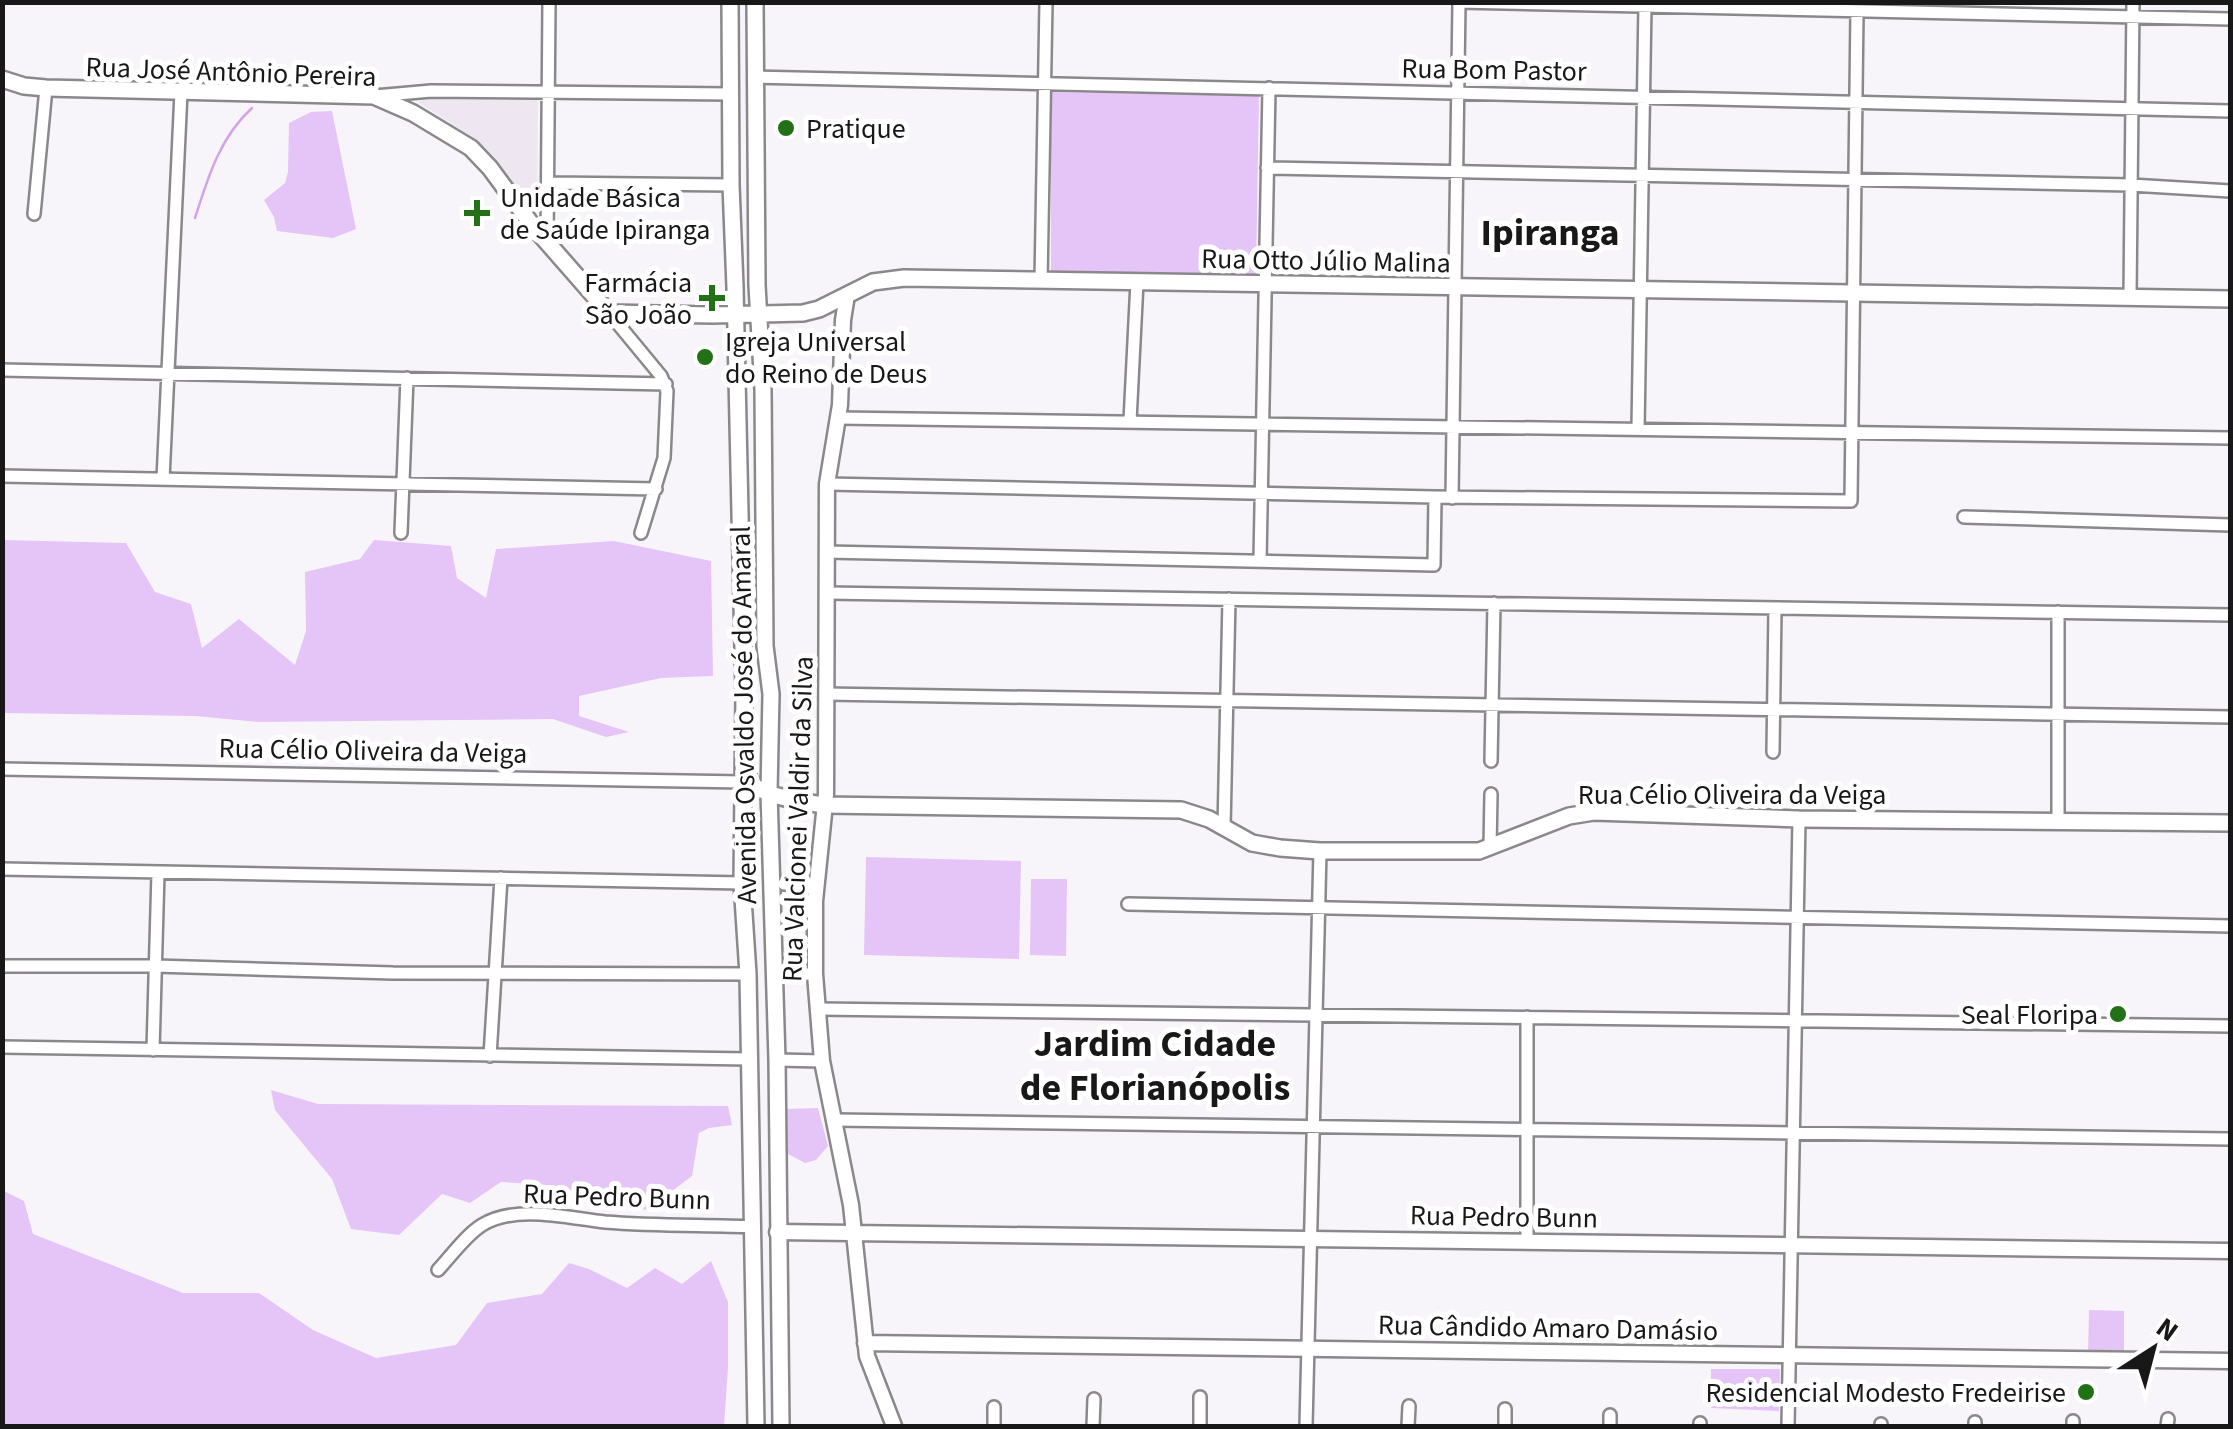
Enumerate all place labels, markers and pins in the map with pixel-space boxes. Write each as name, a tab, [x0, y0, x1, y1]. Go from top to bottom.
place label: Pratique	[806, 109, 906, 149]
marker: Pratique	[775, 117, 797, 139]
place label: Unidade Básica de Saúde Ipiranga	[500, 178, 710, 250]
marker: Unidade Básica de Saúde Ipiranga	[464, 200, 490, 226]
place label: Farmácia São João	[584, 263, 692, 335]
marker: Farmácia São João	[701, 287, 723, 309]
place label: Igreja Universal do Reino de Deus	[725, 322, 927, 394]
marker: Igreja Universal do Reino de Deus	[694, 346, 716, 368]
place label: Seal Floripa	[1961, 995, 2098, 1035]
marker: Seal Floripa	[2107, 1003, 2129, 1025]
place label: Residencial Modesto Fredeirise	[1705, 1373, 2066, 1413]
marker: Residencial Modesto Fredeirise	[2075, 1381, 2097, 1403]

